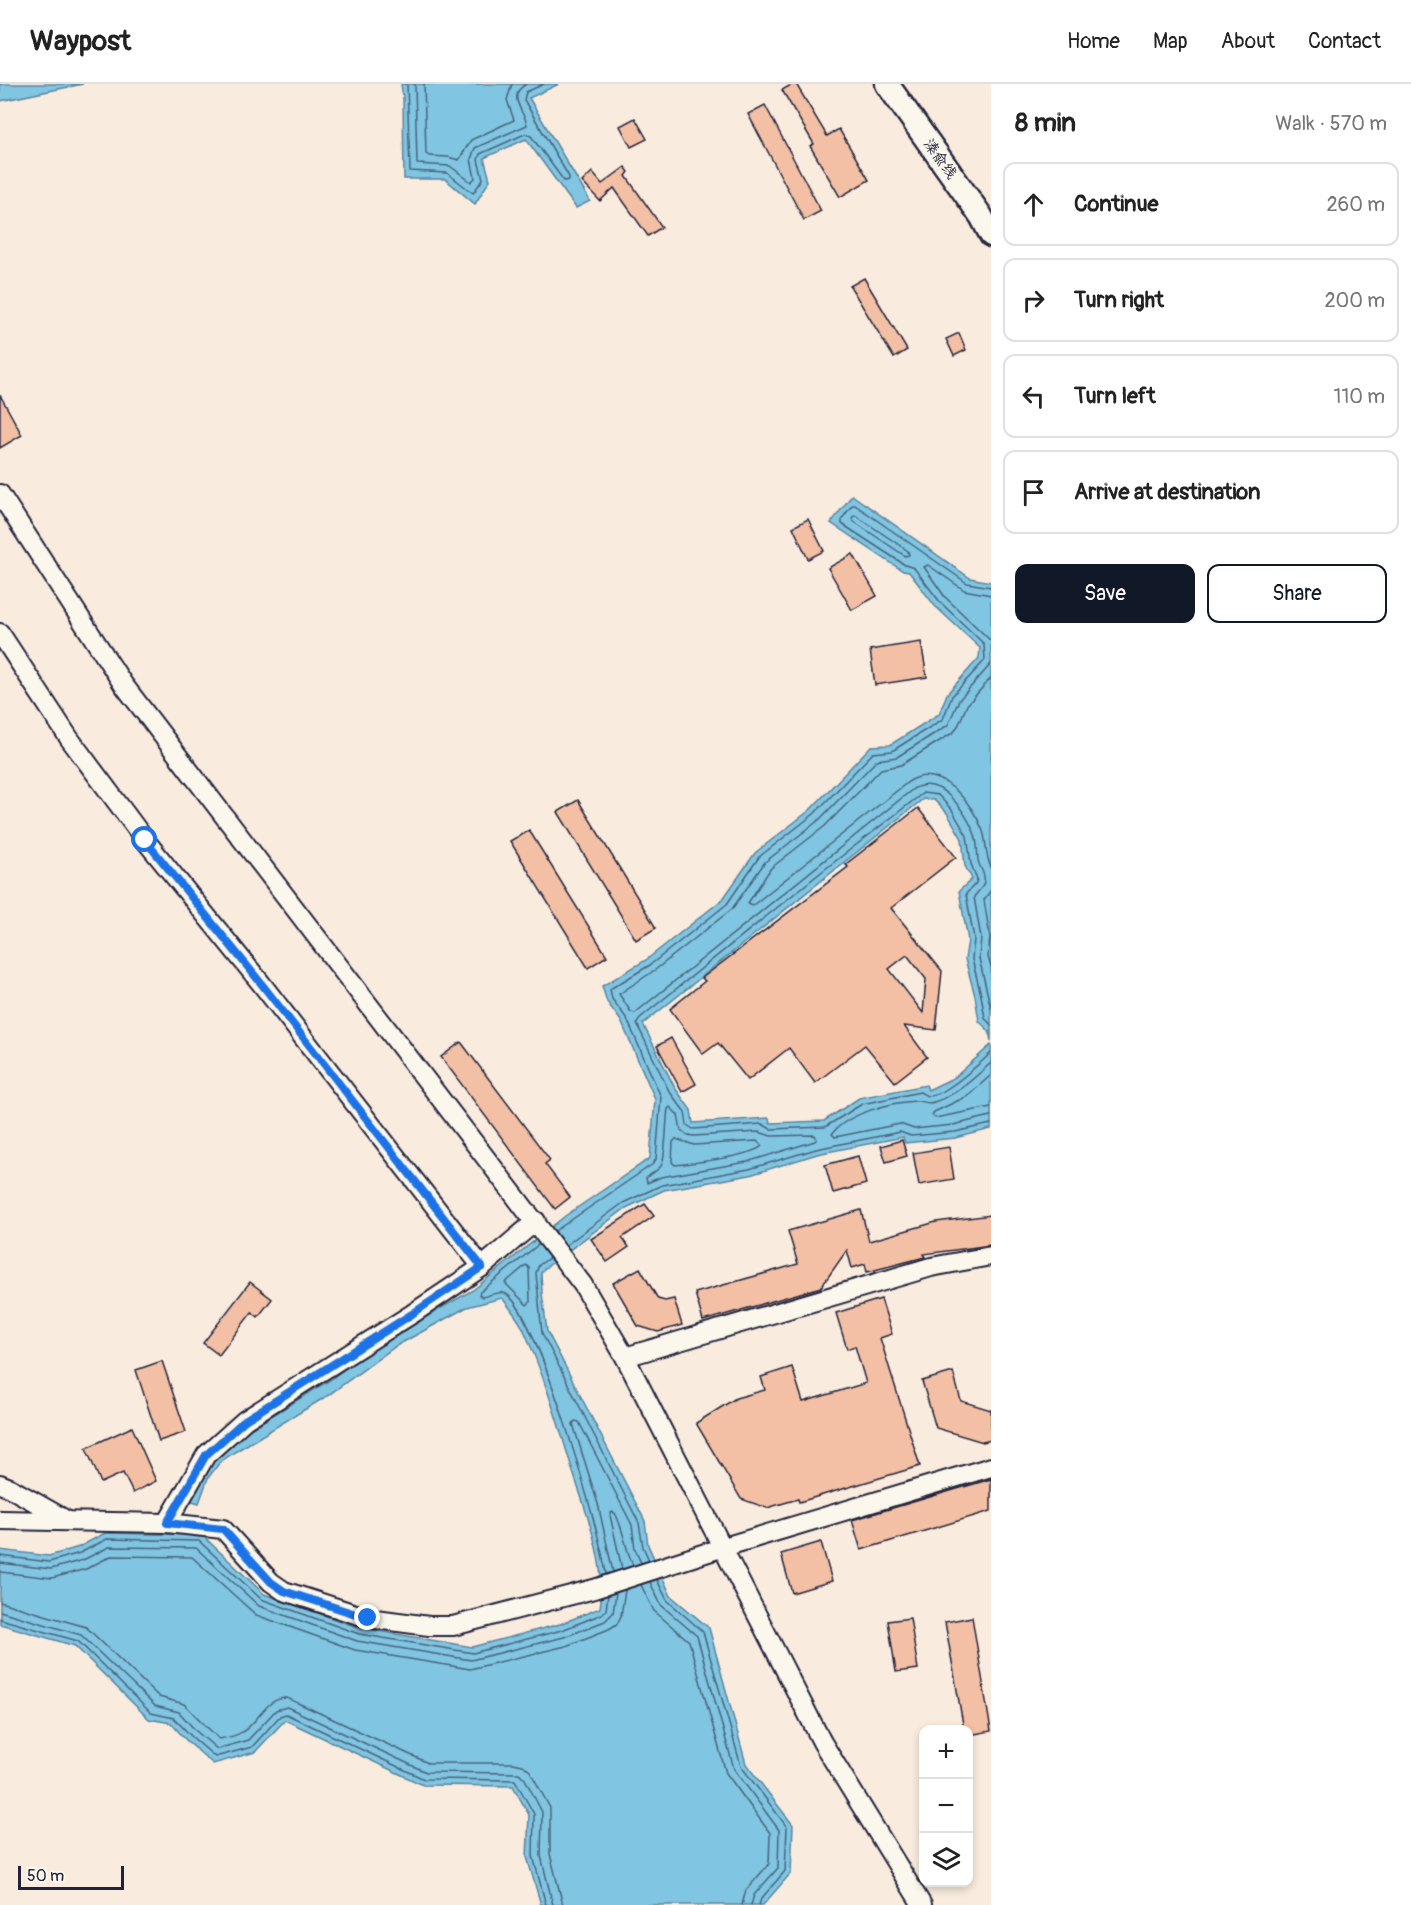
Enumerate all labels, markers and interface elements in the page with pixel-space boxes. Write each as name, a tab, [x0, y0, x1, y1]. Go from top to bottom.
text: Waypost	[30, 24, 131, 59]
text: Home	[1067, 28, 1120, 55]
text: Map	[1153, 28, 1188, 55]
text: About	[1221, 28, 1275, 55]
text: Contact	[1308, 28, 1381, 55]
text: 8 min	[1015, 107, 1076, 139]
text: Walk · 570 m	[1275, 111, 1387, 136]
street label: 溱俞线	[919, 135, 961, 183]
icon: ahead	[1017, 188, 1050, 221]
text: Continue	[1074, 190, 1158, 218]
text: 260 m	[1326, 192, 1385, 217]
icon: right	[1017, 284, 1050, 317]
text: Turn right	[1074, 286, 1164, 314]
text: 200 m	[1324, 288, 1385, 313]
icon: left	[1017, 380, 1050, 413]
text: Turn left	[1074, 382, 1156, 410]
text: 110 m	[1334, 384, 1385, 409]
icon: arrive	[1017, 476, 1050, 509]
text: Arrive at destination	[1074, 478, 1260, 506]
button: Save	[1015, 564, 1195, 623]
button: Share	[1207, 564, 1387, 623]
route start	[131, 826, 157, 852]
route end	[354, 1604, 380, 1630]
map controls	[919, 1725, 973, 1887]
button: +	[919, 1725, 973, 1779]
button: −	[919, 1779, 973, 1833]
button: layers	[919, 1833, 973, 1887]
scale bar	[18, 1863, 124, 1890]
text: 50 m	[27, 1866, 64, 1886]

